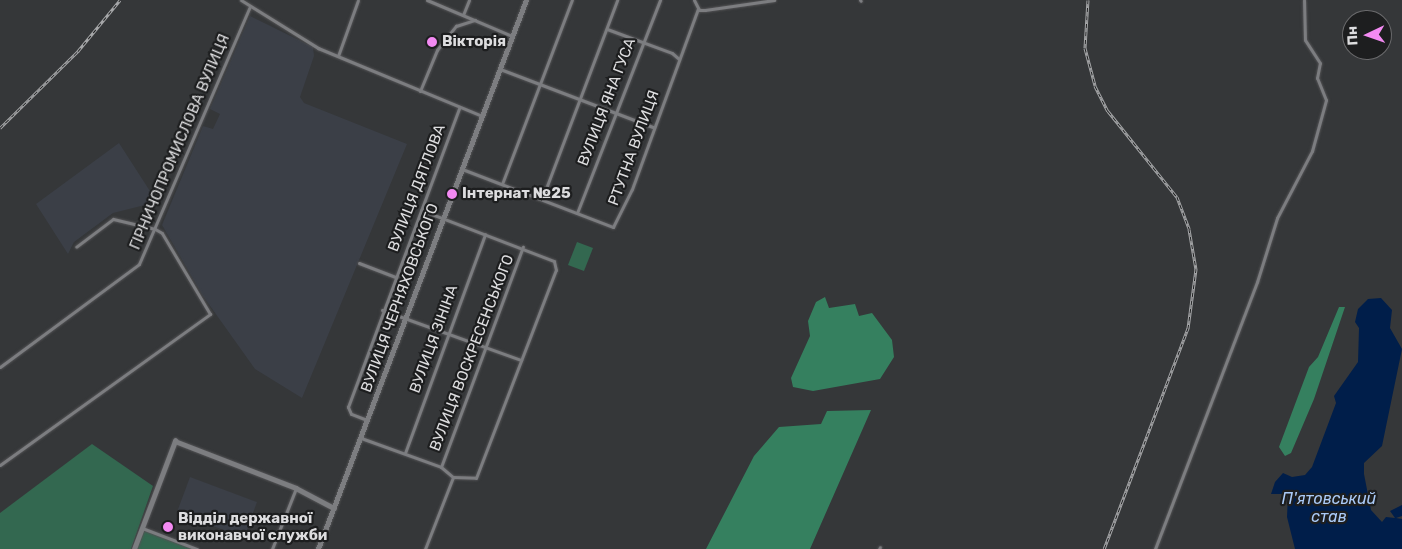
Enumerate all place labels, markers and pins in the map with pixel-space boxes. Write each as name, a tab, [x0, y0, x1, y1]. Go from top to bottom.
place label: Вікторія	[442, 33, 506, 51]
marker: Вікторія	[426, 36, 438, 48]
place label: Інтернат №25	[462, 185, 571, 203]
marker: Інтернат №25	[446, 188, 458, 200]
place label: Відділ державної виконавчої служби	[178, 509, 327, 544]
marker: Відділ державної виконавчої служби	[162, 521, 174, 533]

